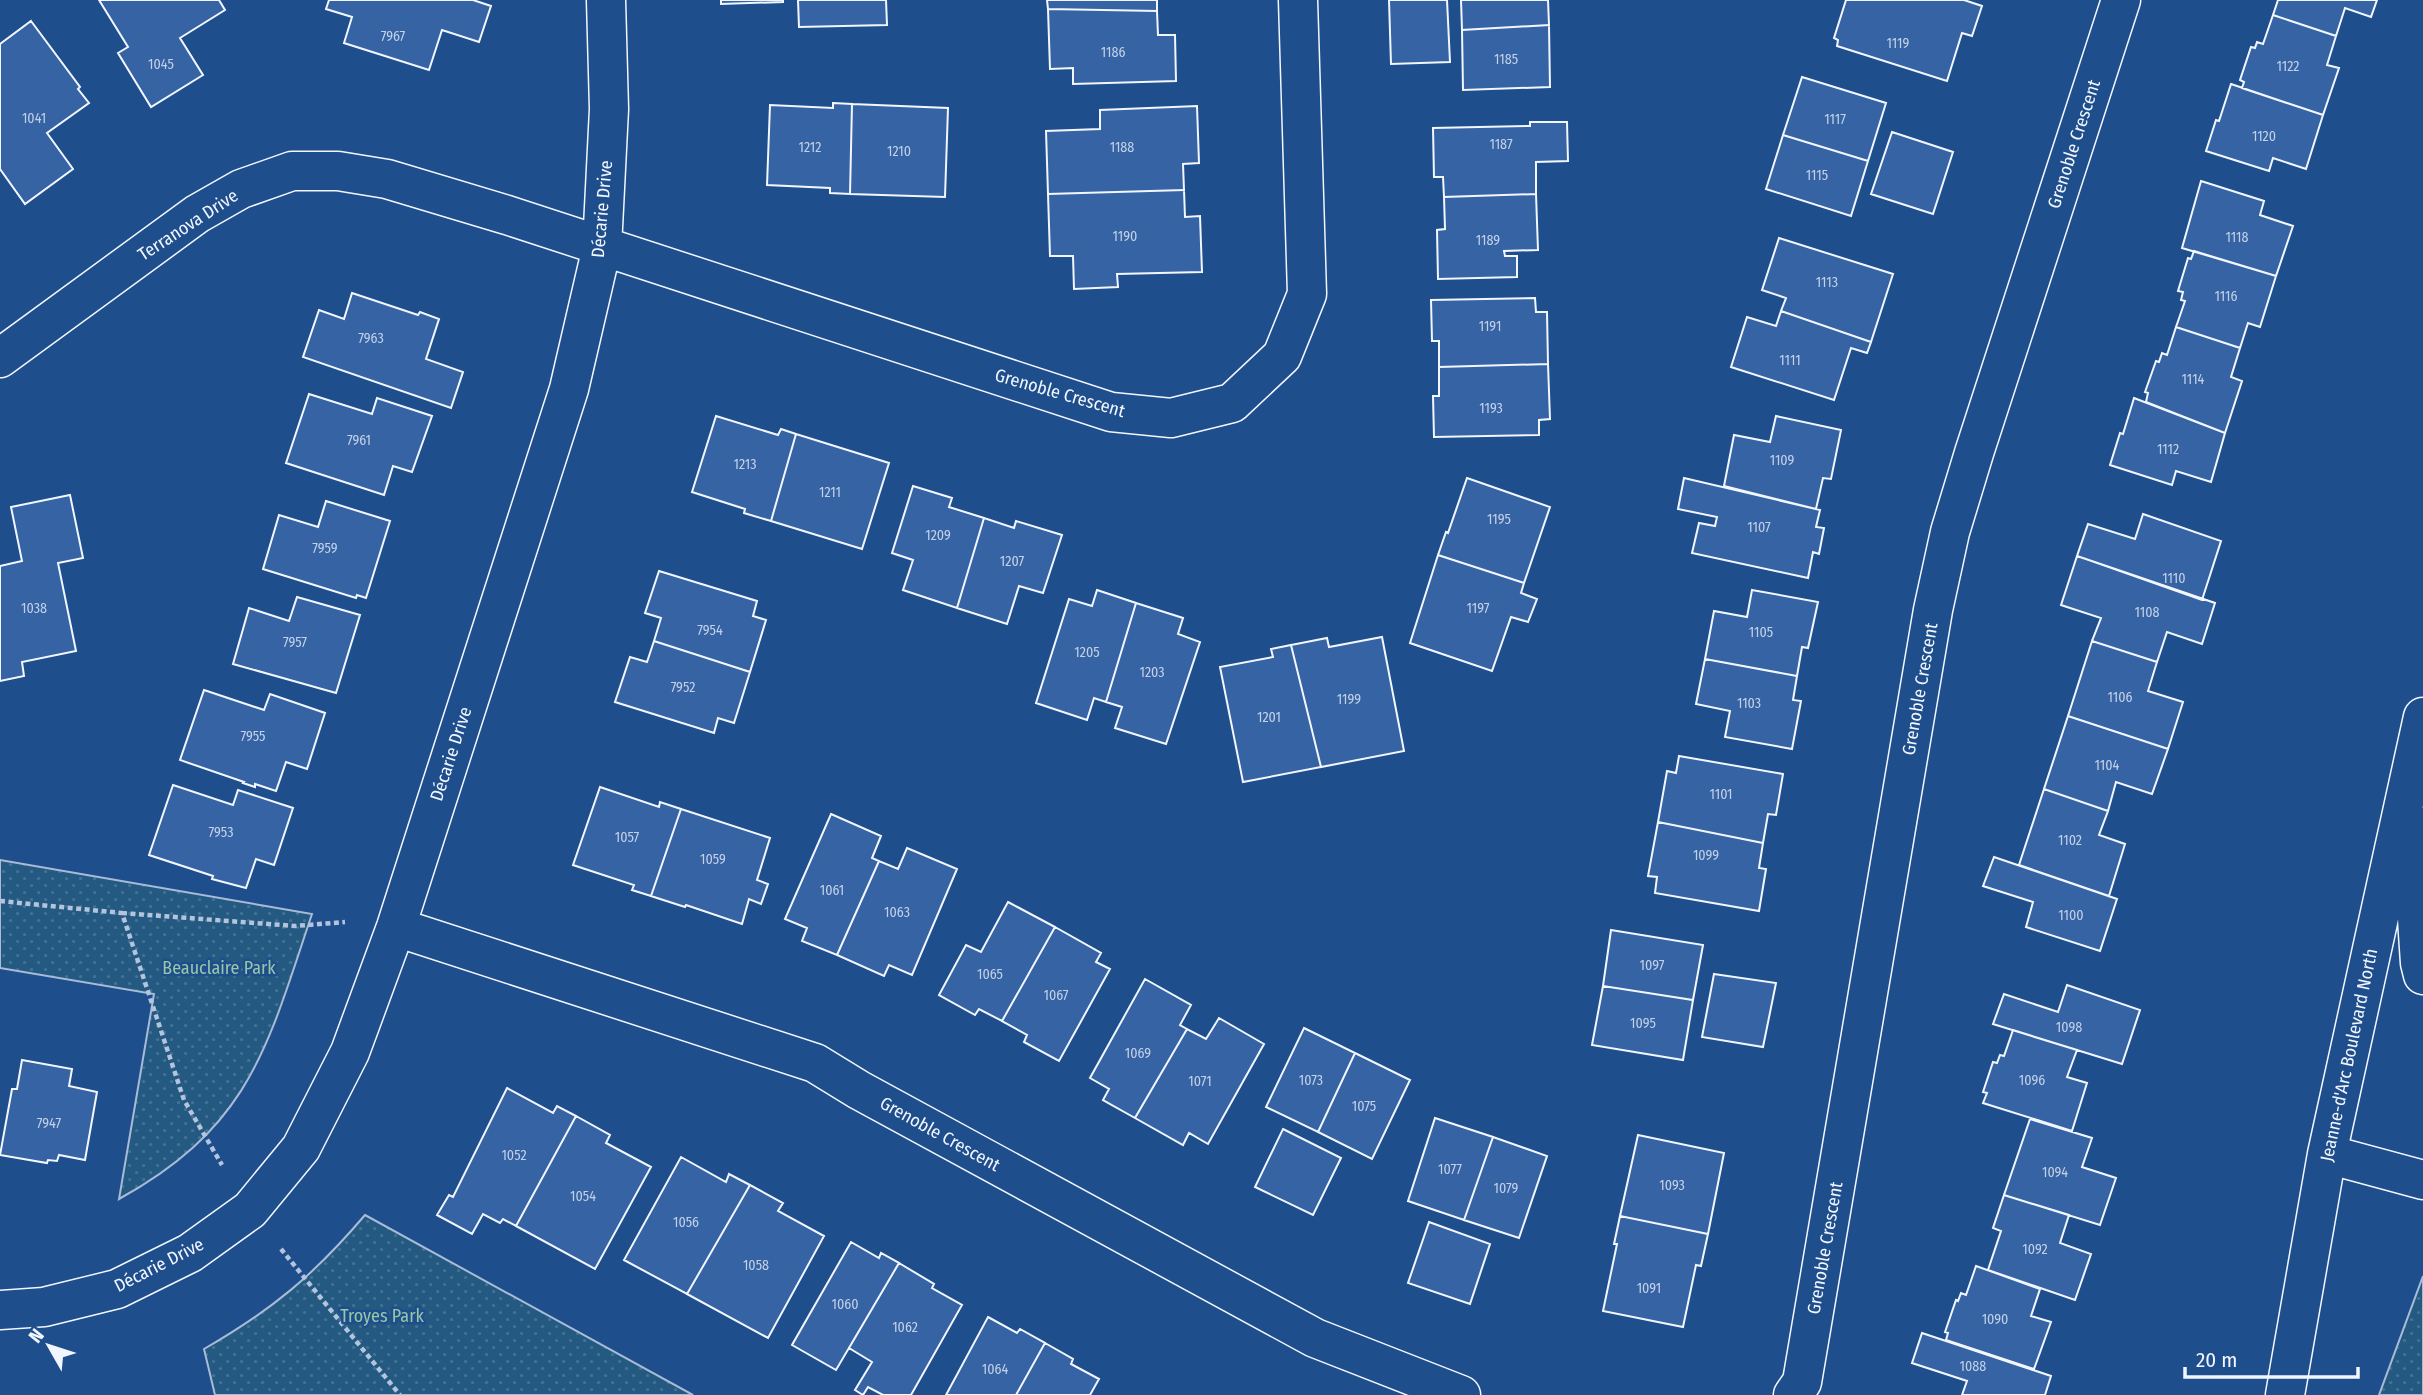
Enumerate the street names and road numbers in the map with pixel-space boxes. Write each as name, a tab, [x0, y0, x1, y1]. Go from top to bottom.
street label: Grenoble Crescent	[2043, 77, 2105, 211]
street label: Décarie Drive	[587, 159, 617, 259]
street label: Terranova Drive	[134, 184, 242, 266]
street label: Grenoble Crescent	[992, 364, 1128, 422]
street label: Grenoble Crescent	[1898, 621, 1943, 757]
street label: Décarie Drive	[425, 704, 477, 804]
street label: Jeanne-d'Arc Boulevard North	[2316, 946, 2382, 1164]
street label: Grenoble Crescent	[876, 1092, 1004, 1176]
street label: Grenoble Crescent	[1803, 1180, 1848, 1316]
street label: Décarie Drive	[110, 1233, 208, 1297]

